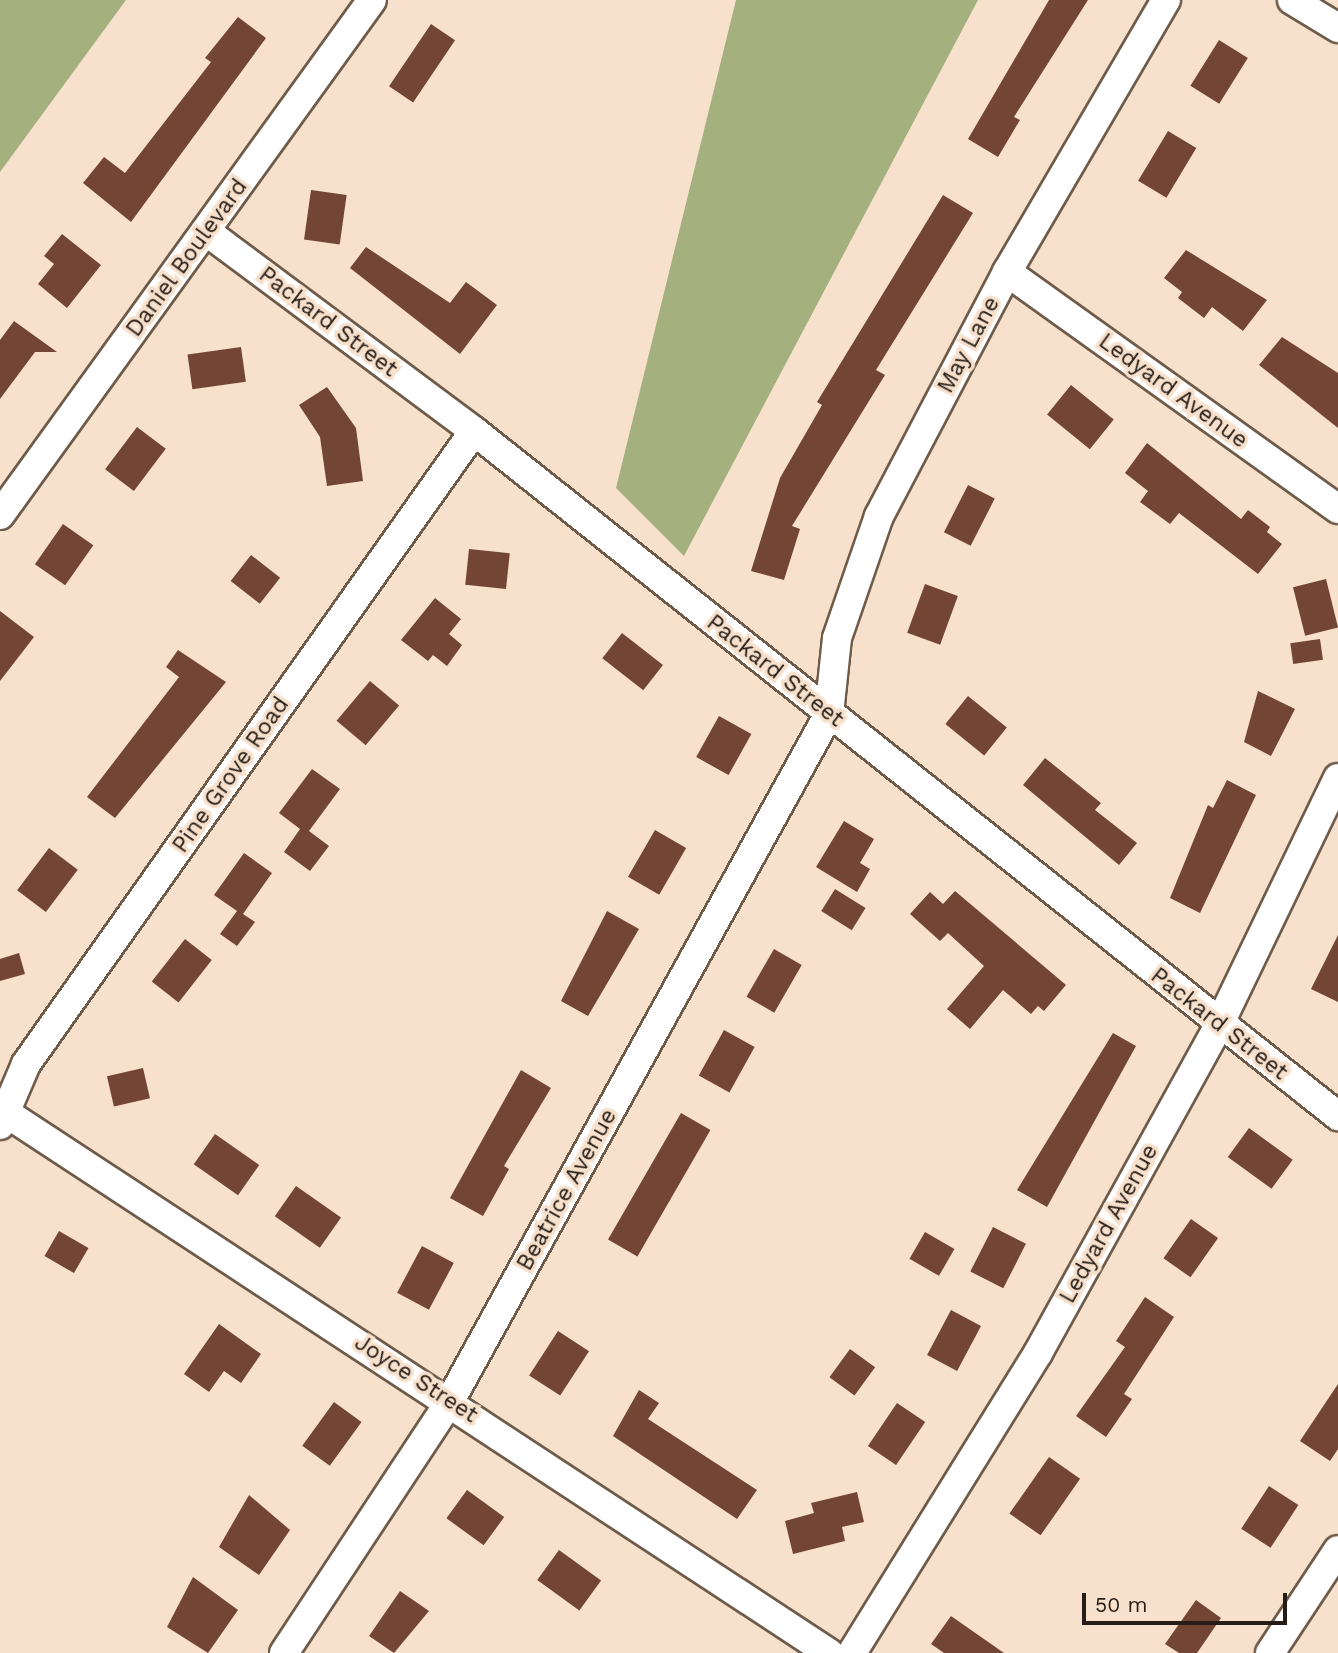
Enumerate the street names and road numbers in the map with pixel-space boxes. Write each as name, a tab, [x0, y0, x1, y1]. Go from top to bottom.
street label: Daniel Boulevard	[120, 173, 254, 343]
street label: Packard Street	[253, 261, 403, 383]
street label: May Lane	[932, 292, 1006, 398]
street label: Ledyard Avenue	[1093, 327, 1253, 455]
street label: Packard Street	[701, 609, 849, 733]
street label: Pine Grove Road	[167, 692, 295, 858]
street label: Packard Street	[1145, 962, 1293, 1086]
street label: Beatrice Avenue	[511, 1104, 623, 1276]
street label: Ledyard Avenue	[1054, 1139, 1164, 1309]
street label: Joyce Street	[349, 1329, 483, 1429]

